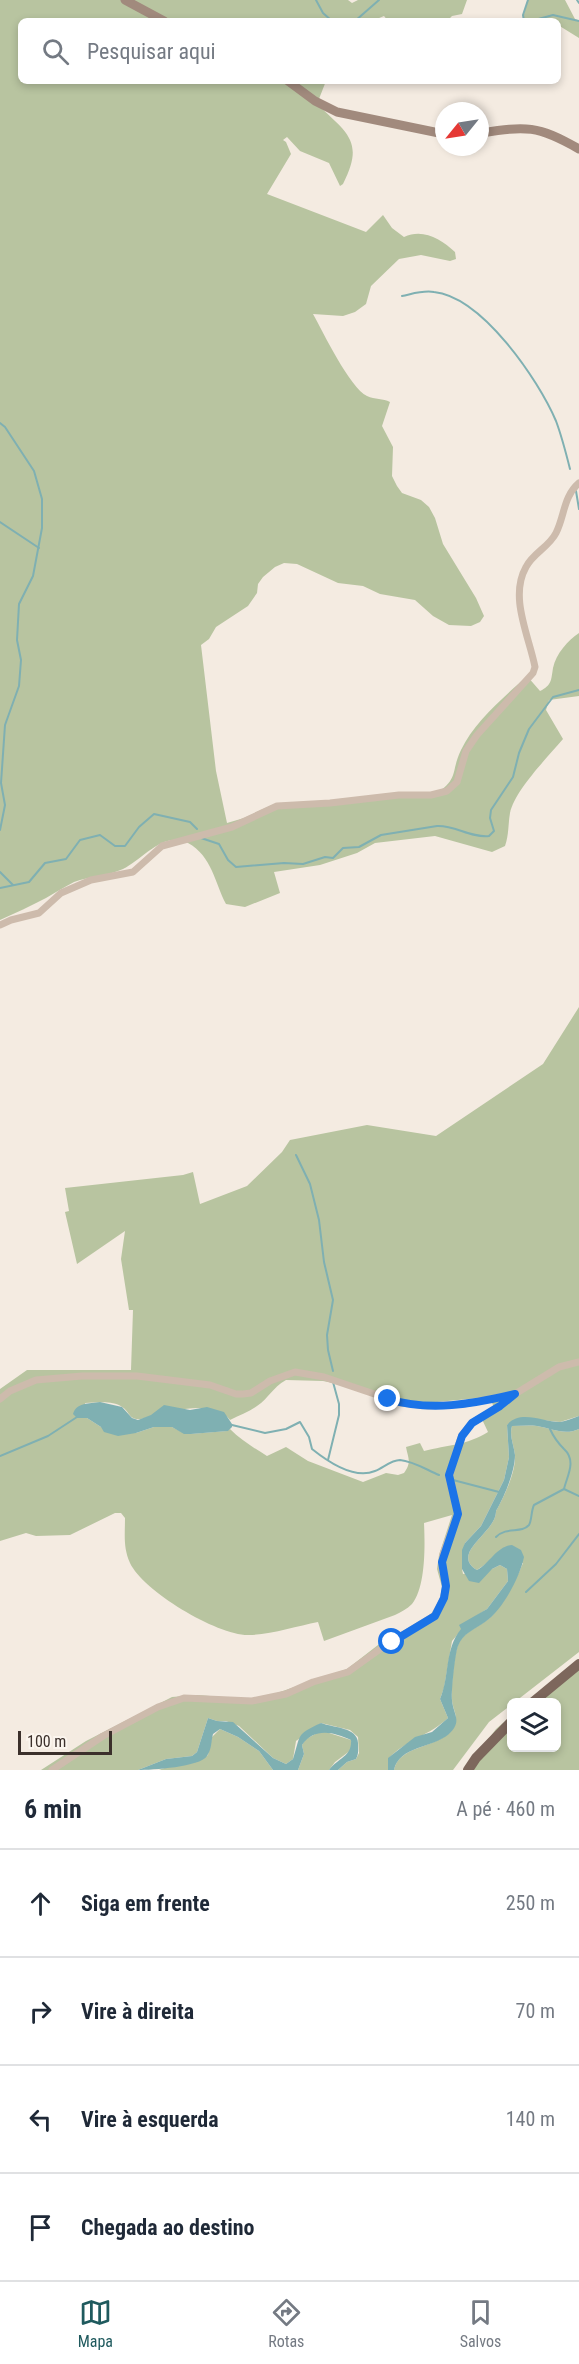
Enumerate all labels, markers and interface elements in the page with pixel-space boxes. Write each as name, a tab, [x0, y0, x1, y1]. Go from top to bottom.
search box	[18, 18, 561, 84]
icon: search	[39, 35, 72, 68]
text: Pesquisar aqui	[87, 39, 216, 64]
north arrow	[435, 102, 489, 156]
route end	[374, 1385, 400, 1411]
route start	[378, 1628, 404, 1654]
map controls	[507, 1698, 561, 1752]
button: layers	[507, 1698, 561, 1752]
scale bar	[18, 1728, 112, 1756]
text: 100 m	[27, 1732, 66, 1751]
text: 6 min	[24, 1794, 82, 1824]
text: A pé · 460 m	[456, 1797, 555, 1821]
icon: ahead	[24, 1887, 57, 1920]
text: Siga em frente	[81, 1891, 210, 1916]
text: 250 m	[506, 1891, 555, 1915]
icon: right	[24, 1995, 57, 2028]
text: Vire à direita	[81, 1999, 194, 2024]
text: 70 m	[516, 1999, 555, 2023]
icon: left	[24, 2103, 57, 2136]
text: Vire à esquerda	[81, 2107, 219, 2132]
text: 140 m	[506, 2107, 555, 2131]
icon: arrive	[24, 2211, 57, 2244]
text: Chegada ao destino	[81, 2215, 255, 2240]
tab: Mapa	[78, 2296, 113, 2351]
tab: Rotas	[268, 2296, 304, 2351]
tab: Salvos	[460, 2296, 501, 2351]

